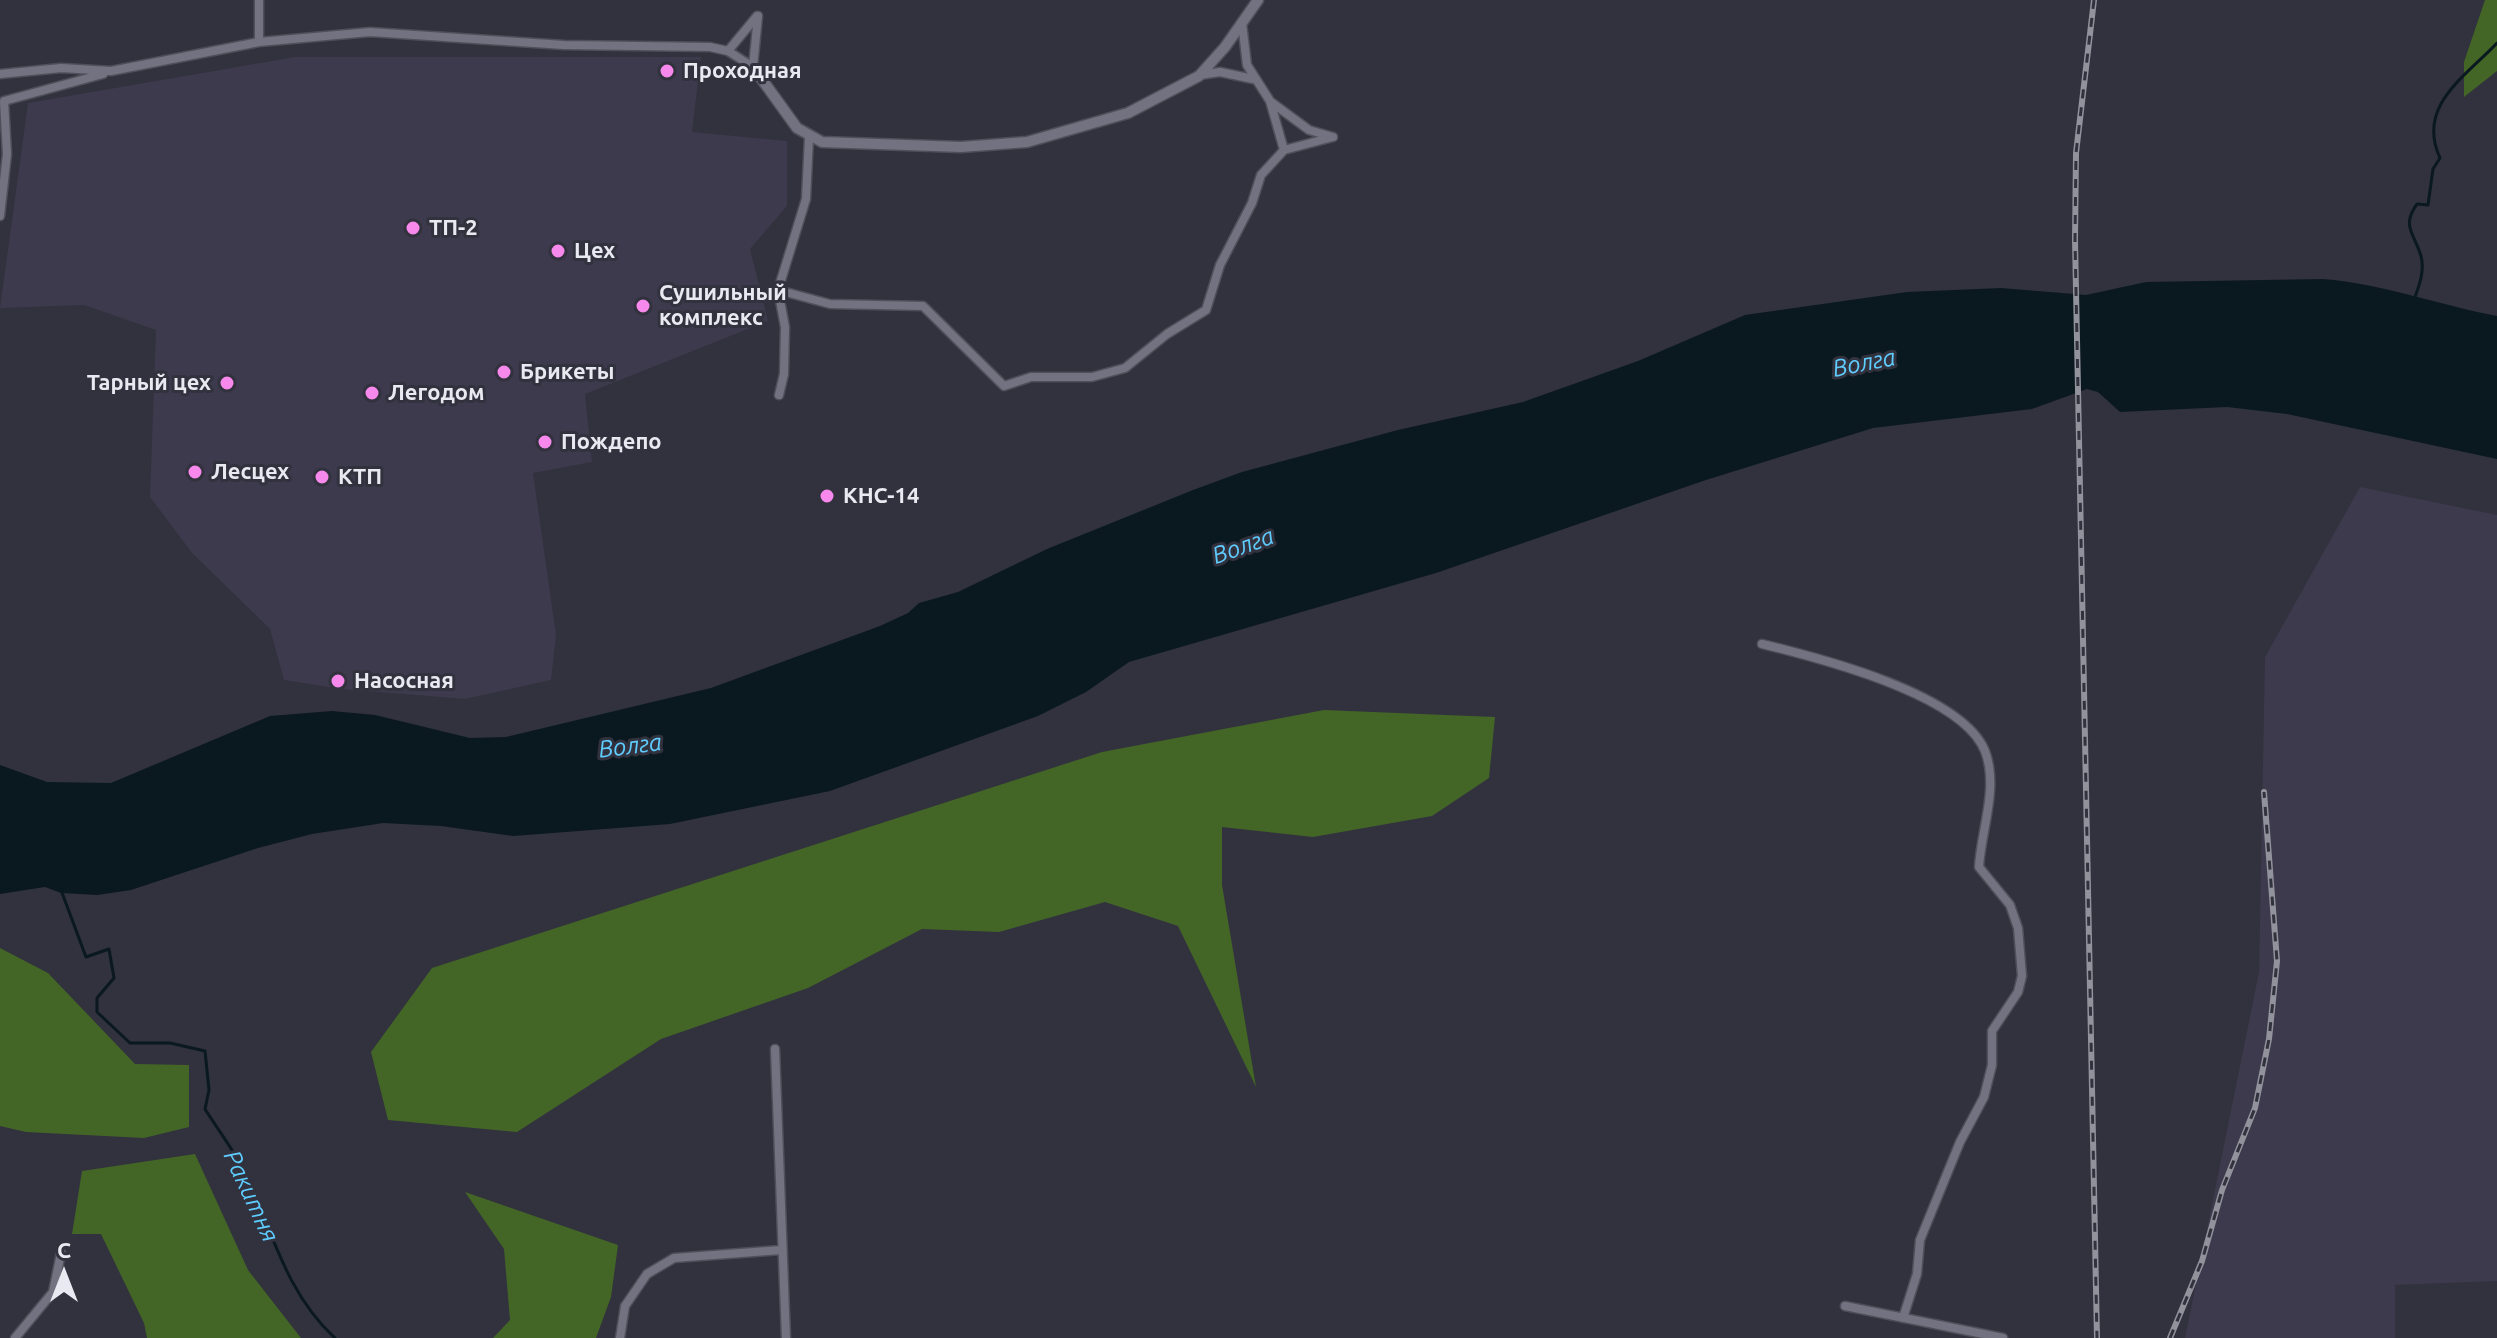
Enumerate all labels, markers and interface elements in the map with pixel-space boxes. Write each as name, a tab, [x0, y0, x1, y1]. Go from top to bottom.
place label: Проходная	[683, 58, 802, 84]
marker: Проходная	[658, 62, 676, 80]
place label: ТП-2	[429, 215, 478, 241]
marker: ТП-2	[404, 219, 422, 237]
place label: Цех	[574, 238, 615, 264]
marker: Цех	[549, 242, 567, 260]
place label: Сушильный комплекс	[659, 280, 787, 332]
marker: Сушильный комплекс	[634, 297, 652, 315]
water label: Волга	[1830, 343, 1898, 383]
place label: Брикеты	[520, 359, 614, 385]
marker: Брикеты	[495, 363, 513, 381]
place label: Тарный цех	[87, 370, 211, 396]
marker: Тарный цех	[218, 374, 236, 392]
place label: Легодом	[388, 380, 485, 406]
marker: Легодом	[363, 384, 381, 402]
place label: Пождепо	[561, 429, 662, 455]
marker: Пождепо	[536, 433, 554, 451]
place label: Лесцех	[211, 459, 289, 485]
marker: Лесцех	[186, 463, 204, 481]
place label: КТП	[338, 464, 382, 490]
marker: КТП	[313, 468, 331, 486]
place label: КНС-14	[843, 483, 919, 509]
marker: КНС-14	[818, 487, 836, 505]
water label: Волга	[1208, 522, 1278, 570]
place label: Насосная	[354, 668, 454, 694]
marker: Насосная	[329, 672, 347, 690]
water label: Волга	[597, 728, 663, 764]
water label: Ракитня	[217, 1146, 285, 1246]
north arrow	[24, 1234, 104, 1314]
text: С	[57, 1237, 71, 1262]

